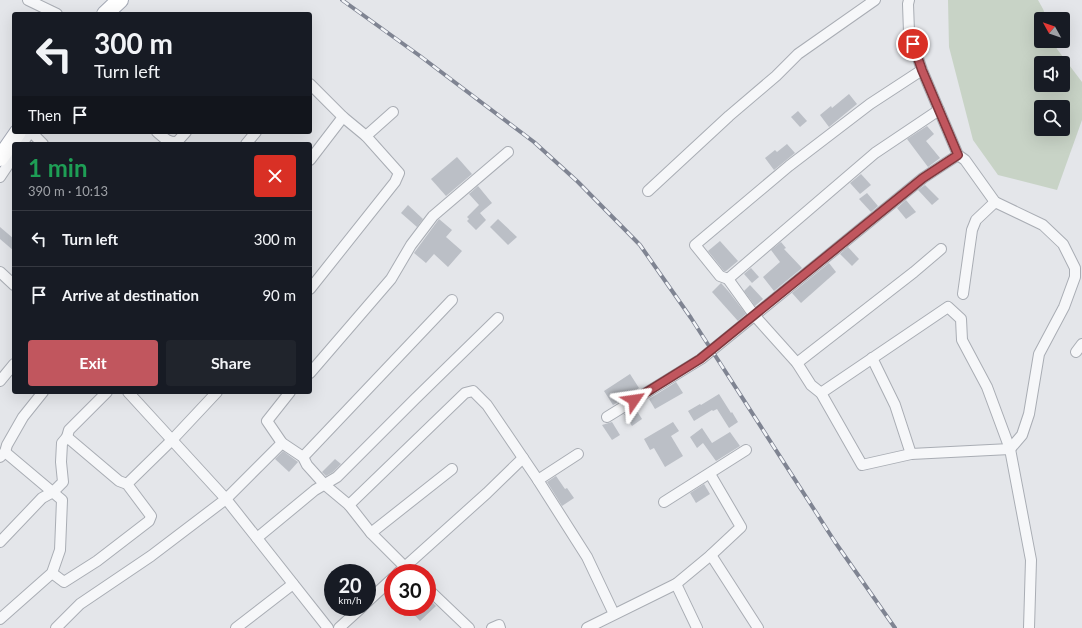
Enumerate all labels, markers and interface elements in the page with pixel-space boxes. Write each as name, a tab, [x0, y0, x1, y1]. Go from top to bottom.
north arrow	[1034, 12, 1070, 48]
map controls	[1034, 12, 1070, 136]
text: 300 m	[94, 26, 173, 60]
pin	[896, 27, 930, 61]
icon: left	[28, 28, 80, 80]
icon: arrive	[902, 33, 924, 55]
button: sound	[1034, 56, 1070, 92]
text: Turn left	[94, 60, 160, 82]
button: search	[1034, 100, 1070, 136]
icon: arrive	[69, 104, 91, 126]
text: Then	[28, 106, 61, 124]
text: 1 min	[28, 153, 88, 182]
button: close	[254, 155, 296, 197]
text: 390 m · 10:13	[28, 183, 108, 199]
icon: left	[28, 228, 50, 250]
text: Turn left	[62, 230, 118, 248]
text: 300 m	[254, 230, 296, 248]
icon: arrive	[28, 284, 50, 306]
text: Arrive at destination	[62, 286, 199, 304]
text: 90 m	[262, 286, 296, 304]
button: Exit	[28, 340, 158, 386]
button: Share	[166, 340, 296, 386]
position arrow	[613, 379, 655, 421]
speed limit sign: 30	[384, 564, 436, 616]
text: 20	[338, 573, 362, 597]
text: km/h	[338, 594, 362, 606]

